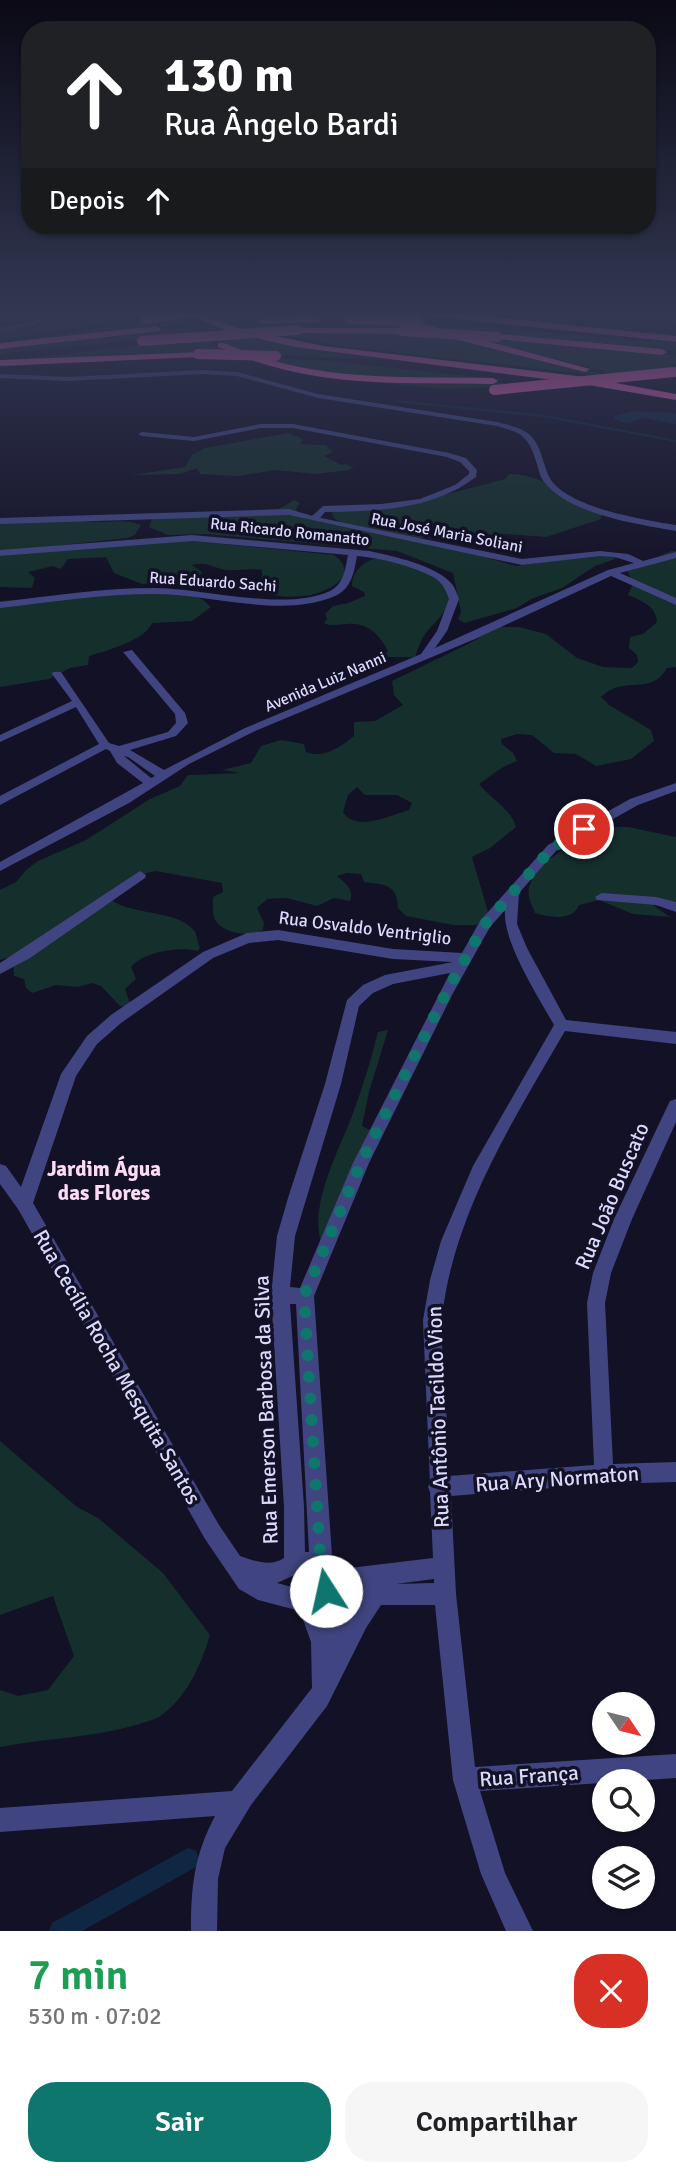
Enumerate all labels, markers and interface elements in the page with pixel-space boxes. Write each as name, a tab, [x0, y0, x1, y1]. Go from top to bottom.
text: 130 m	[164, 45, 294, 105]
icon: ahead	[49, 49, 140, 140]
text: Rua Ângelo Bardi	[164, 105, 399, 144]
icon: ahead	[139, 182, 177, 220]
text: Depois	[49, 185, 125, 217]
street label: Rua José Maria Soliani	[369, 508, 524, 558]
street label: Rua Ricardo Romanatto	[209, 514, 370, 550]
street label: Rua Eduardo Sachi	[149, 568, 277, 596]
street label: Avenida Luiz Nanni	[262, 647, 389, 717]
pin	[554, 799, 614, 859]
icon: arrive	[565, 810, 603, 848]
street label: Rua Osvaldo Ventriglio	[277, 906, 453, 950]
street label: Rua João Buscato	[569, 1119, 655, 1273]
district label: Jardim Água das Flores	[47, 1155, 161, 1206]
street label: Rua Cecília Rocha Mesquita Santos	[27, 1225, 207, 1509]
street label: Rua Emerson Barbosa da Silva	[248, 1275, 284, 1545]
street label: Rua Antônio Tacildo Vion	[421, 1306, 455, 1528]
street label: Rua Ary Normaton	[474, 1460, 640, 1498]
position arrow	[289, 1554, 363, 1628]
north arrow	[592, 1692, 654, 1755]
map controls	[592, 1692, 655, 1909]
street label: Rua França	[478, 1760, 580, 1792]
button: search	[592, 1769, 655, 1832]
button: layers	[592, 1846, 655, 1909]
text: 7 min	[28, 1950, 129, 2001]
button: close	[574, 1954, 648, 2028]
text: 530 m · 07:02	[28, 2002, 162, 2031]
button: Sair	[28, 2082, 331, 2162]
button: Compartilhar	[345, 2082, 648, 2162]

